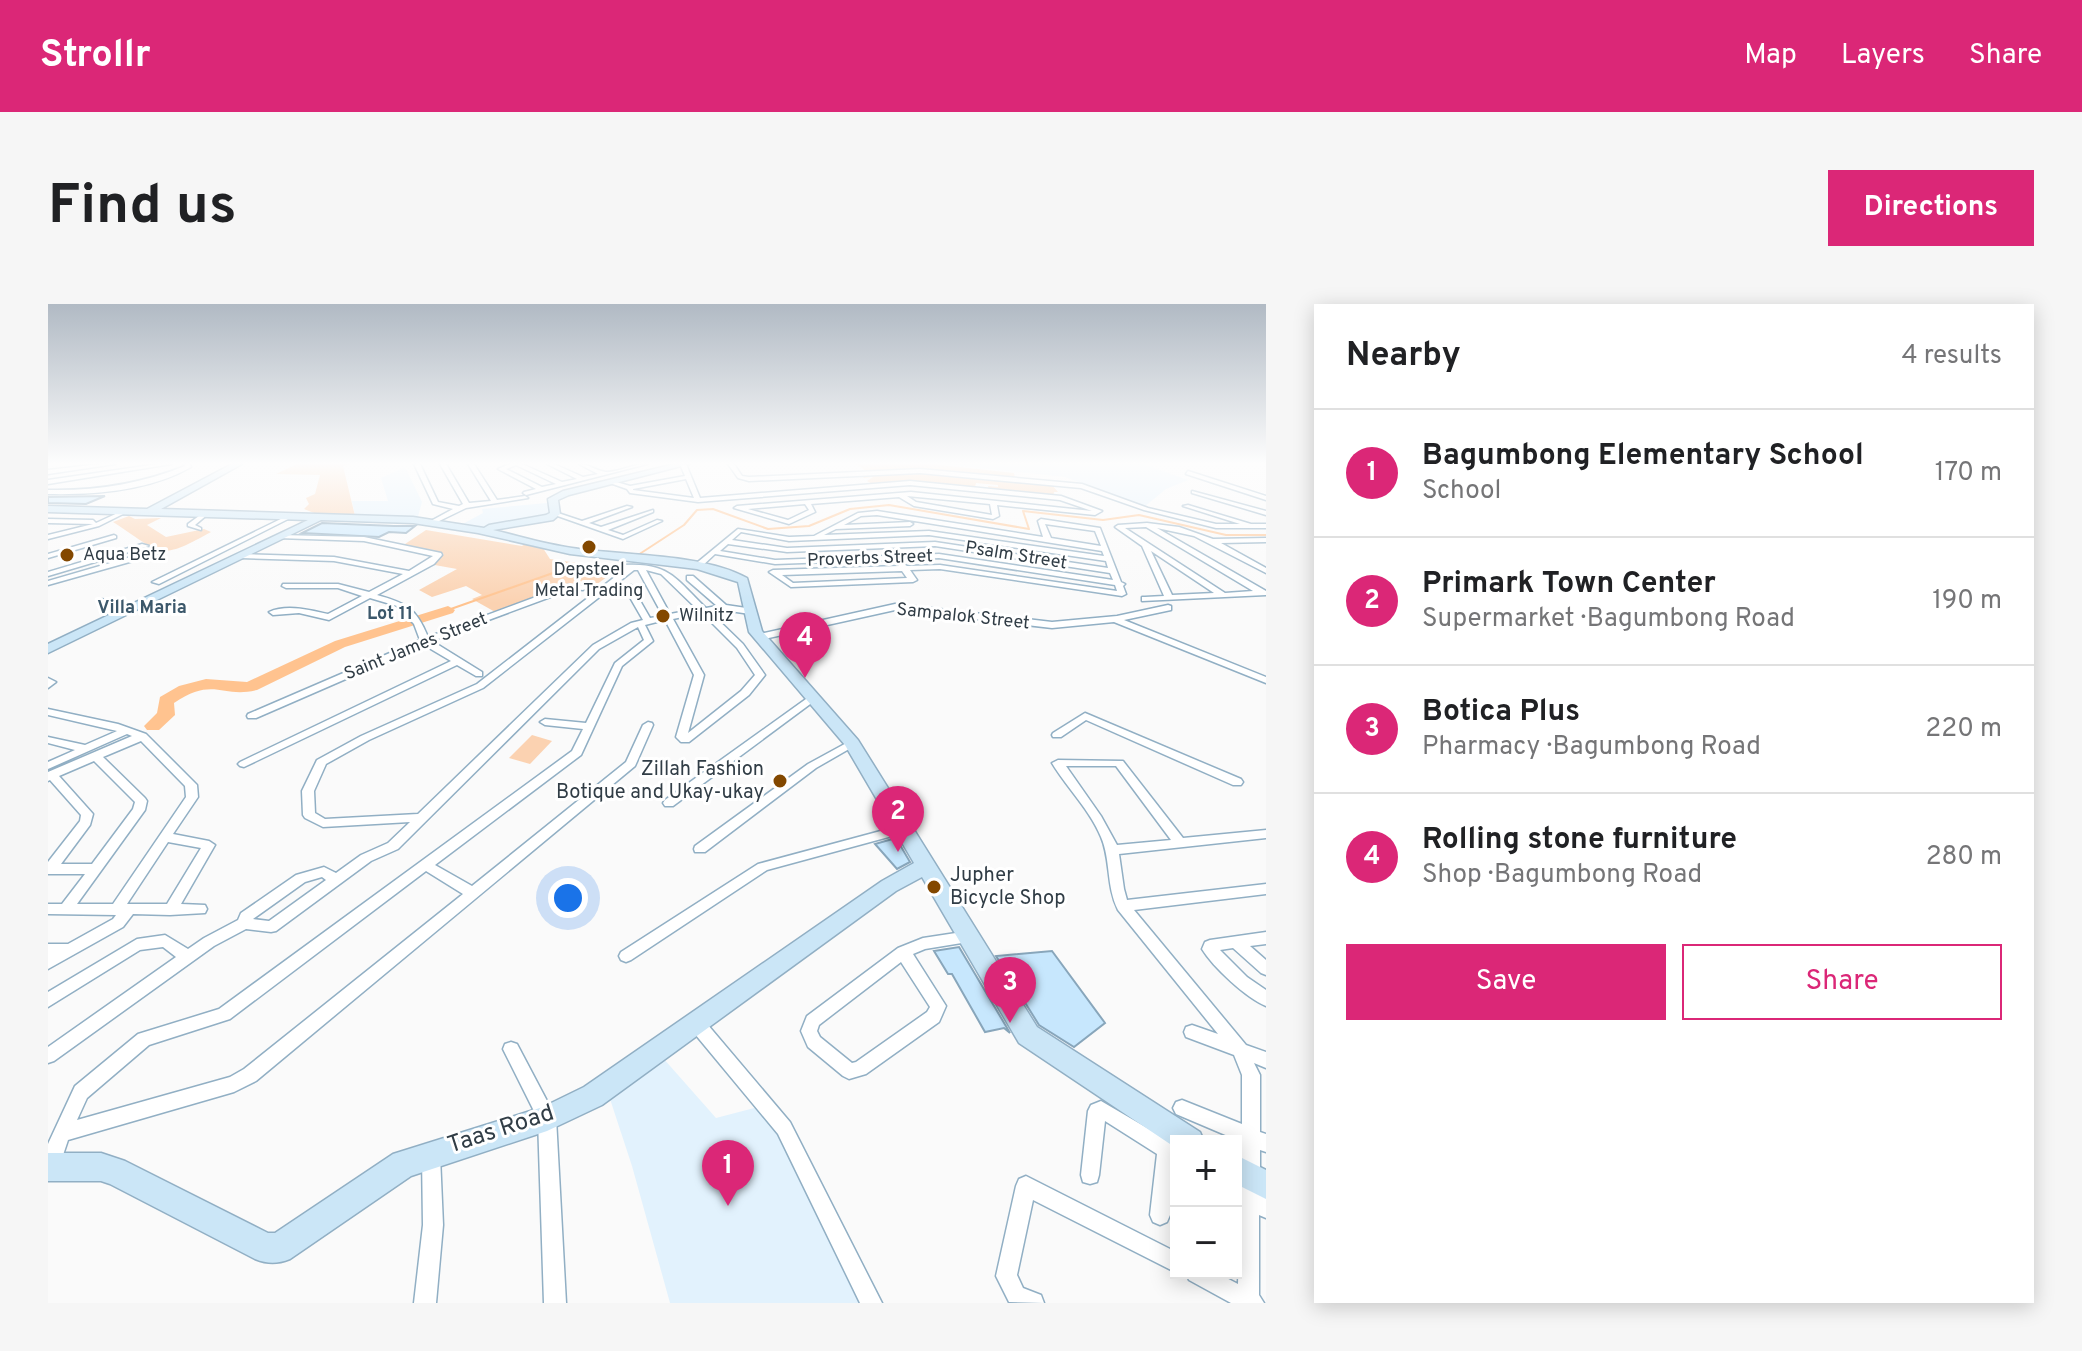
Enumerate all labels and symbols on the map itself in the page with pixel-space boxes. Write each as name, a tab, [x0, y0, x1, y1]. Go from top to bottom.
street label: Psalm Street	[963, 537, 1069, 575]
marker: Depsteel Metal Trading	[580, 538, 598, 556]
place label: Aqua Betz	[83, 544, 166, 567]
street label: Proverbs Street	[807, 545, 933, 573]
marker: Aqua Betz	[58, 546, 76, 564]
place label: Depsteel Metal Trading	[535, 559, 643, 603]
district label: Villa Maria	[97, 597, 187, 620]
street label: Sampalok Street	[895, 599, 1031, 635]
district label: Lot 11	[367, 603, 413, 626]
place label: Wilnitz	[679, 605, 734, 628]
marker: Wilnitz	[654, 607, 672, 625]
street label: Saint James Street	[341, 608, 491, 686]
pin: 4	[779, 612, 831, 678]
place label: Zillah Fashion Botique and Ukay-ukay	[556, 757, 764, 806]
marker: Zillah Fashion Botique and Ukay-ukay	[771, 772, 789, 790]
pin: 2	[872, 786, 924, 852]
place label: Jupher Bicycle Shop	[950, 863, 1065, 912]
your location	[548, 878, 588, 918]
marker: Jupher Bicycle Shop	[925, 878, 943, 896]
pin: 3	[984, 957, 1036, 1023]
street label: Taas Road	[444, 1099, 558, 1161]
pin: 1	[702, 1140, 754, 1206]

